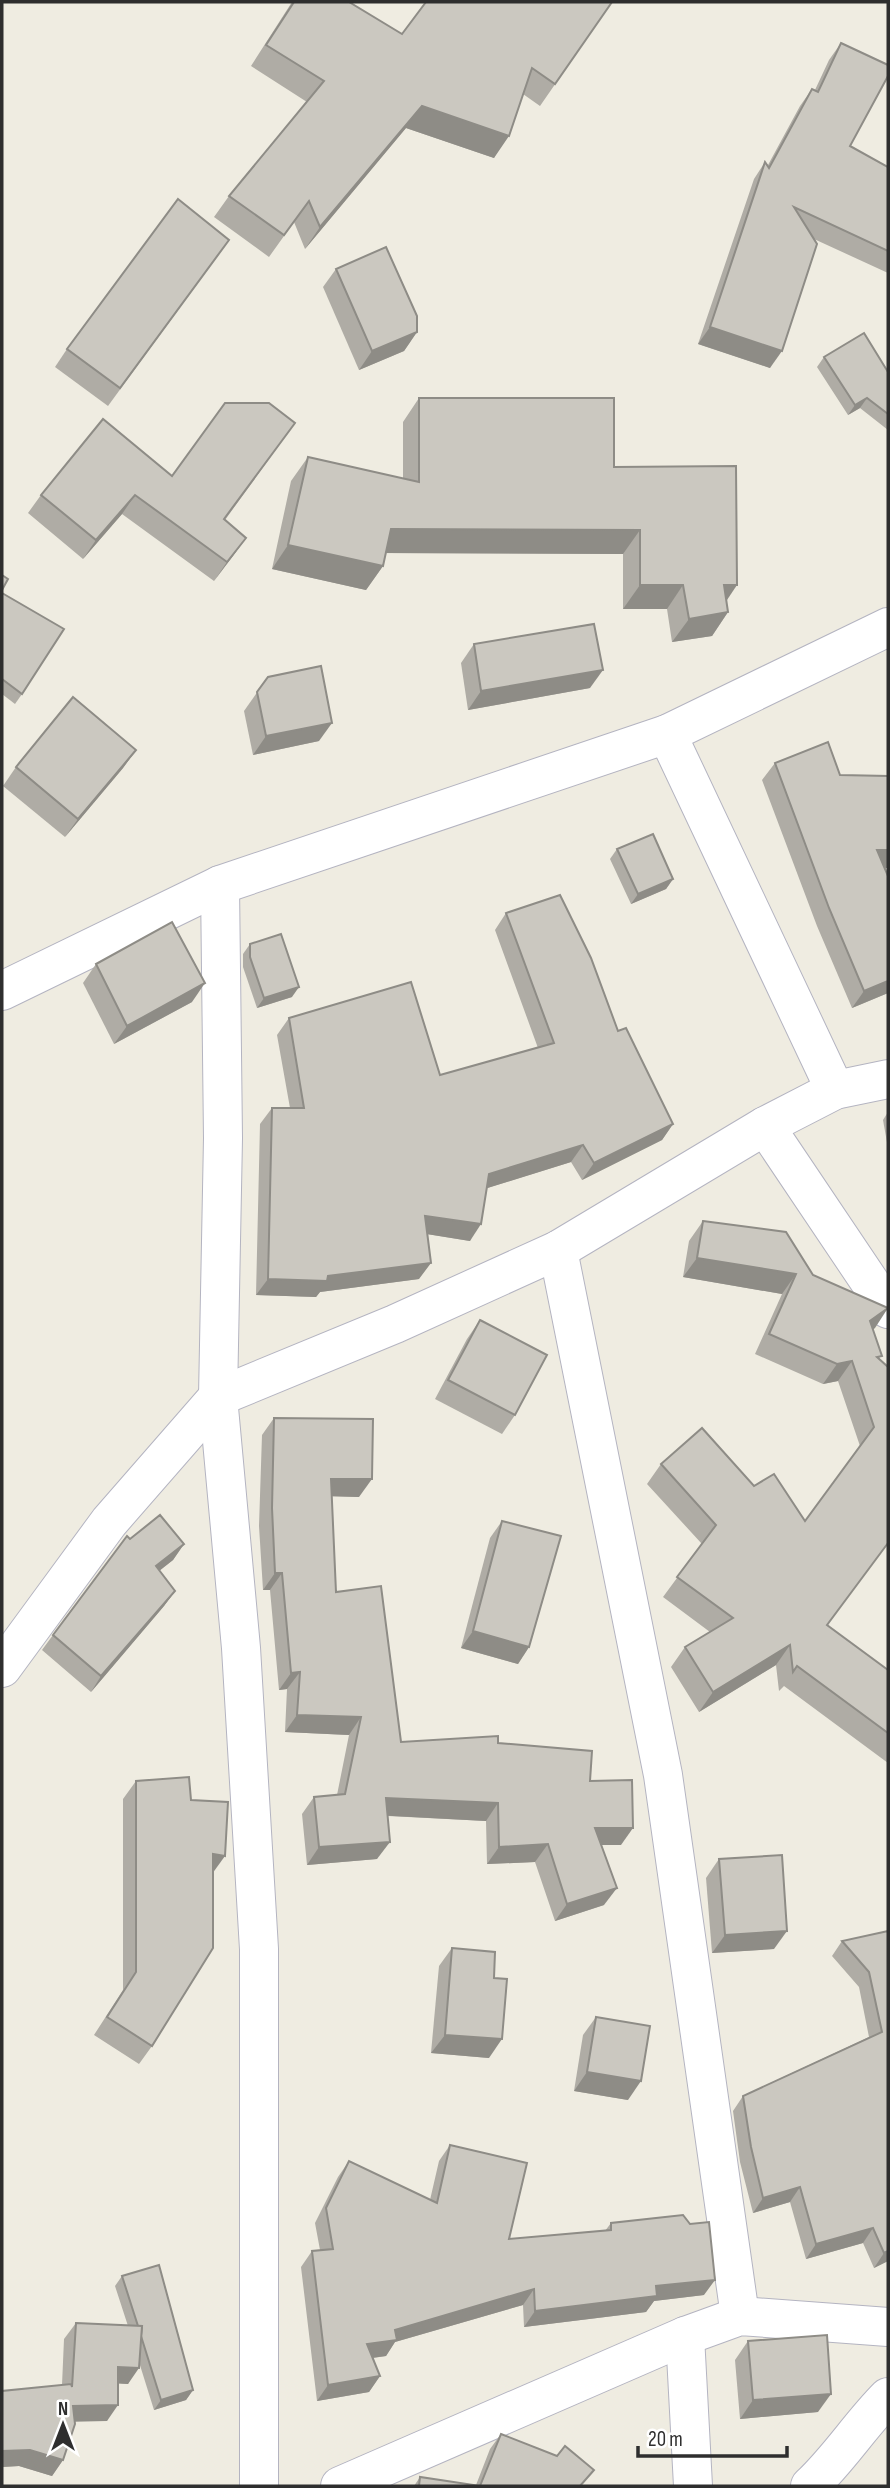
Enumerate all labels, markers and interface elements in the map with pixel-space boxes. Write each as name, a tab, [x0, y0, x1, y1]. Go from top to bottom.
north arrow	[28, 2390, 98, 2460]
text: N	[58, 2398, 68, 2421]
scale bar	[638, 2414, 787, 2458]
text: 20 m	[648, 2427, 683, 2452]

